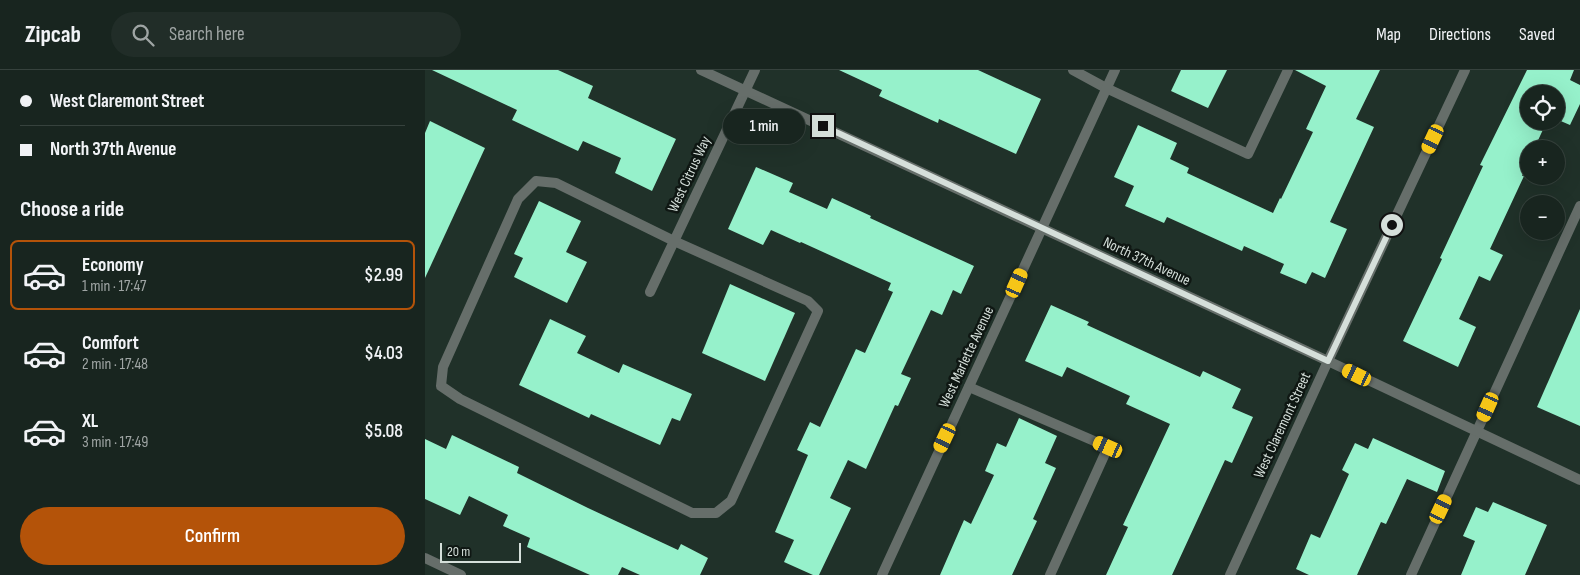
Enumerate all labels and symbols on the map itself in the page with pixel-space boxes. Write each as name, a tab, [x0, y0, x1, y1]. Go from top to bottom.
callout: 1 min	[723, 108, 805, 144]
route end	[812, 115, 834, 137]
car	[1419, 122, 1446, 156]
street label: West Citrus Way	[664, 133, 715, 215]
route start	[1381, 214, 1403, 236]
street label: North 37th Avenue	[1100, 233, 1193, 290]
car	[1004, 266, 1029, 300]
street label: West Marlette Avenue	[935, 303, 998, 411]
car	[1340, 362, 1373, 388]
street label: West Claremont Street	[1250, 369, 1316, 481]
car	[1475, 390, 1500, 424]
car	[931, 421, 958, 455]
car	[1091, 434, 1124, 460]
car	[1427, 492, 1454, 526]
scale bar	[440, 540, 521, 563]

